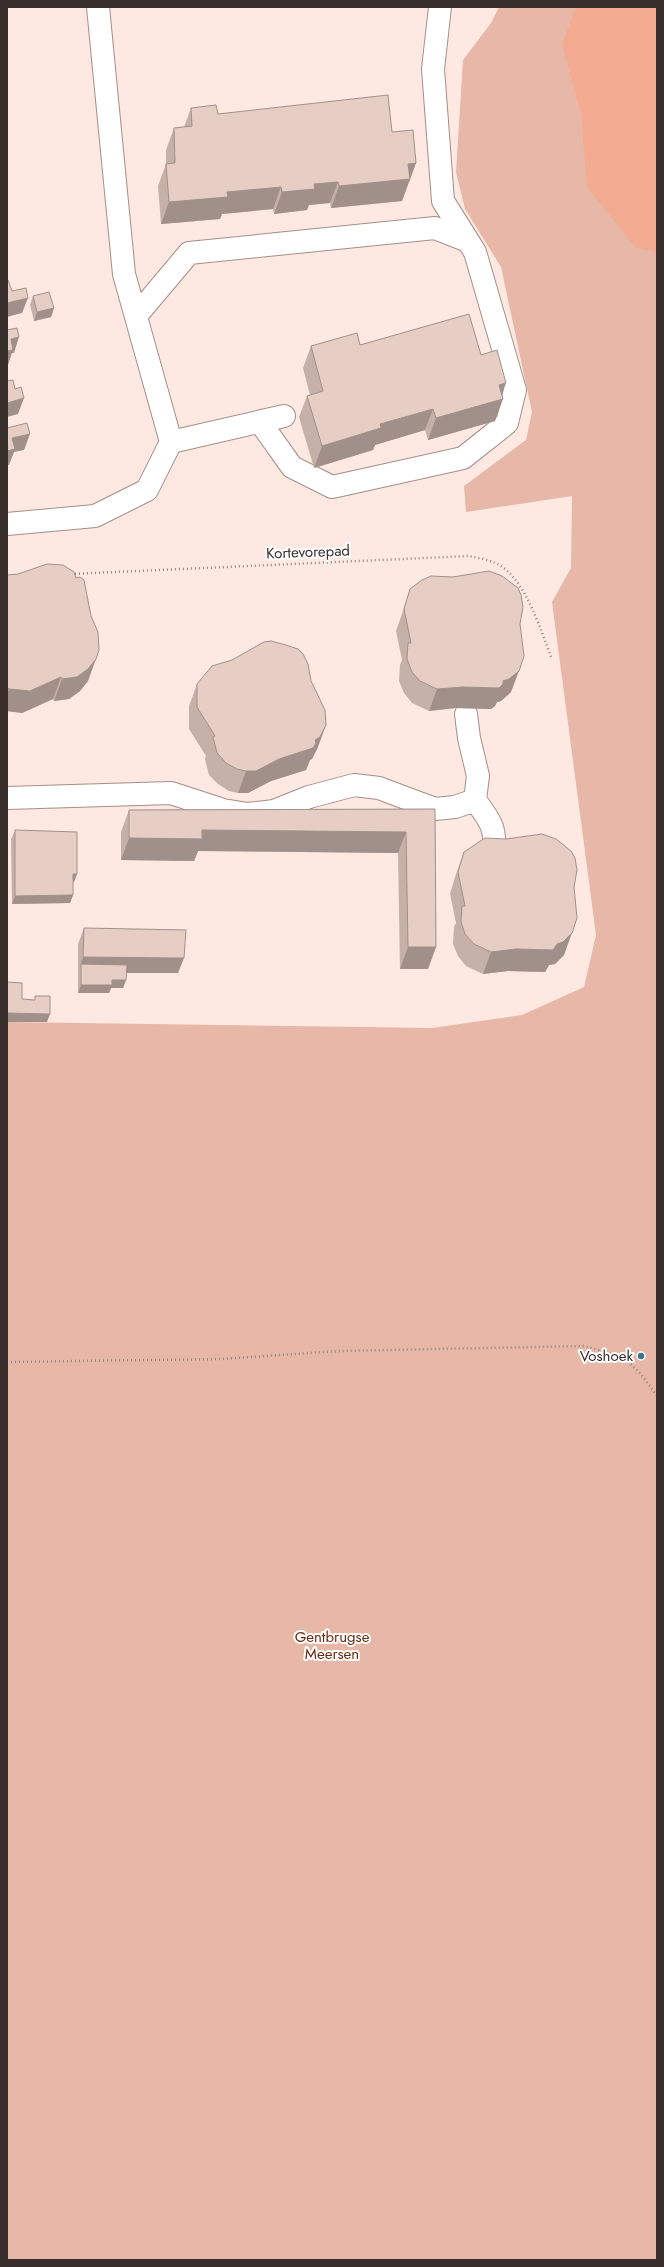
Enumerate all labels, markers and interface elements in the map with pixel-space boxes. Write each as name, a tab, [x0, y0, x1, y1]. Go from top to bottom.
street label: Kortevorepad	[266, 540, 350, 564]
place label: Voshoek	[580, 1345, 633, 1367]
marker: Voshoek	[636, 1351, 646, 1361]
park label: Gentbrugse Meersen	[295, 1626, 370, 1665]

